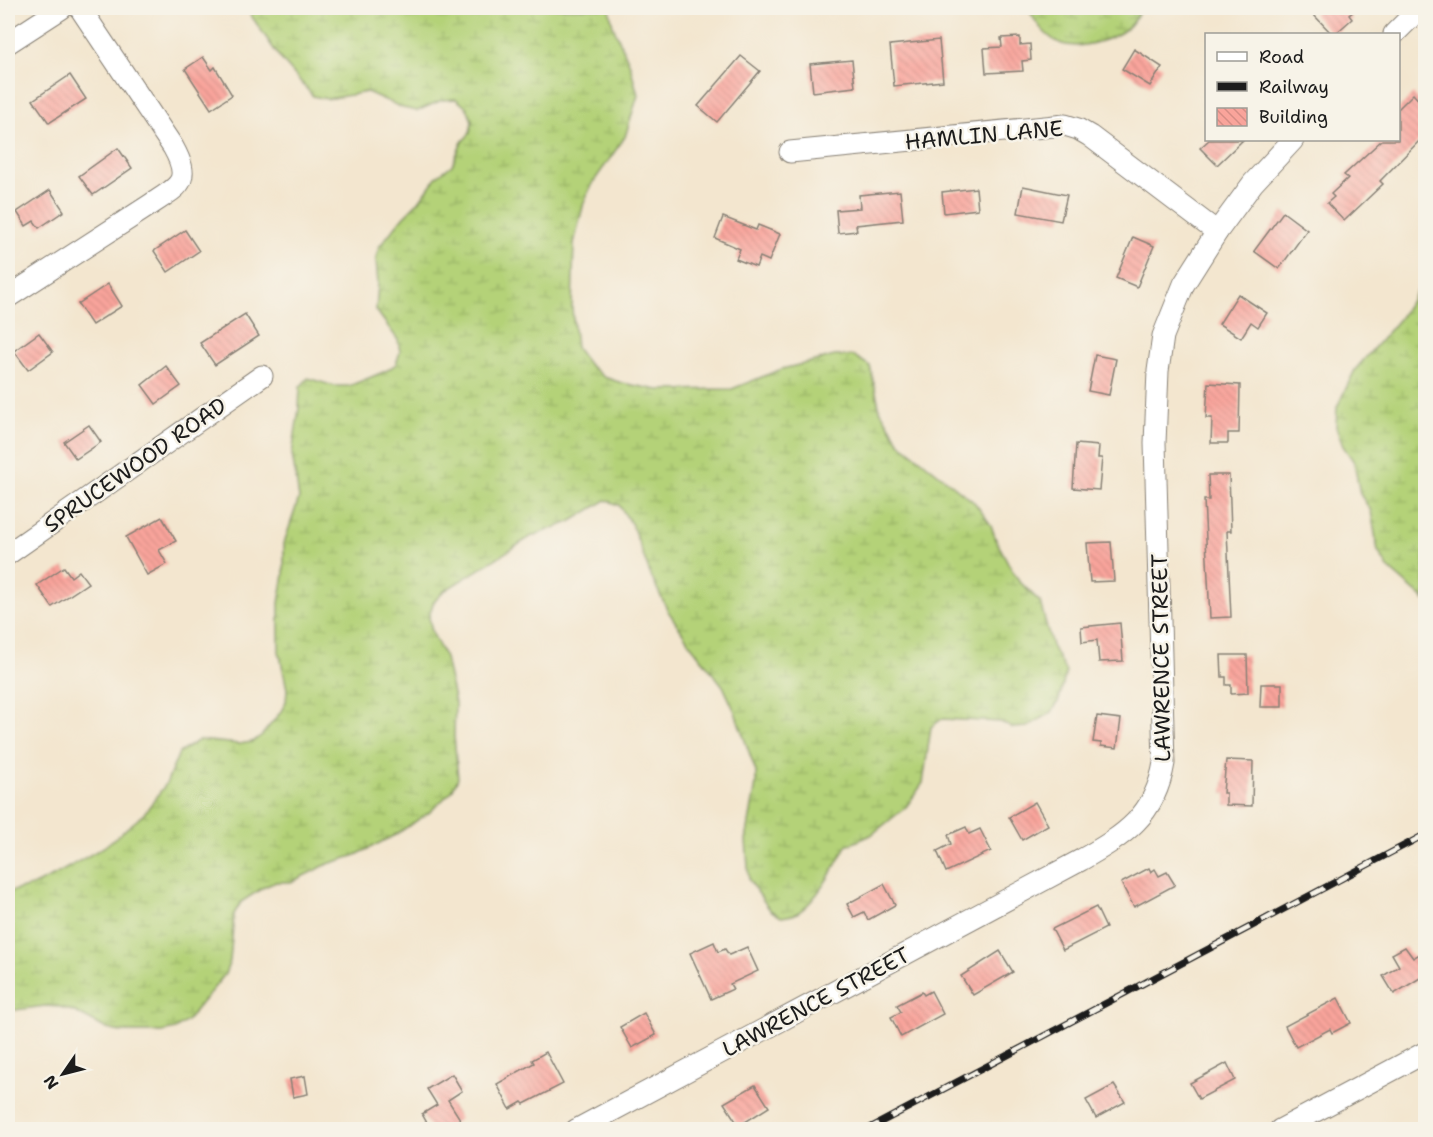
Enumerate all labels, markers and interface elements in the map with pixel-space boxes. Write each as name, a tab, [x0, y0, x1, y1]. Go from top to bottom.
legend	[1205, 33, 1400, 141]
text: Road	[1259, 45, 1304, 69]
text: Railway	[1259, 75, 1329, 99]
text: Building	[1259, 105, 1328, 129]
street label: HAMLIN LANE	[904, 114, 1064, 156]
street label: SPRUCEWOOD ROAD	[38, 391, 232, 539]
street label: LAWRENCE STREET	[1145, 553, 1177, 762]
street label: LAWRENCE STREET	[717, 940, 915, 1064]
north arrow	[33, 1044, 93, 1104]
text: N	[39, 1071, 63, 1094]

